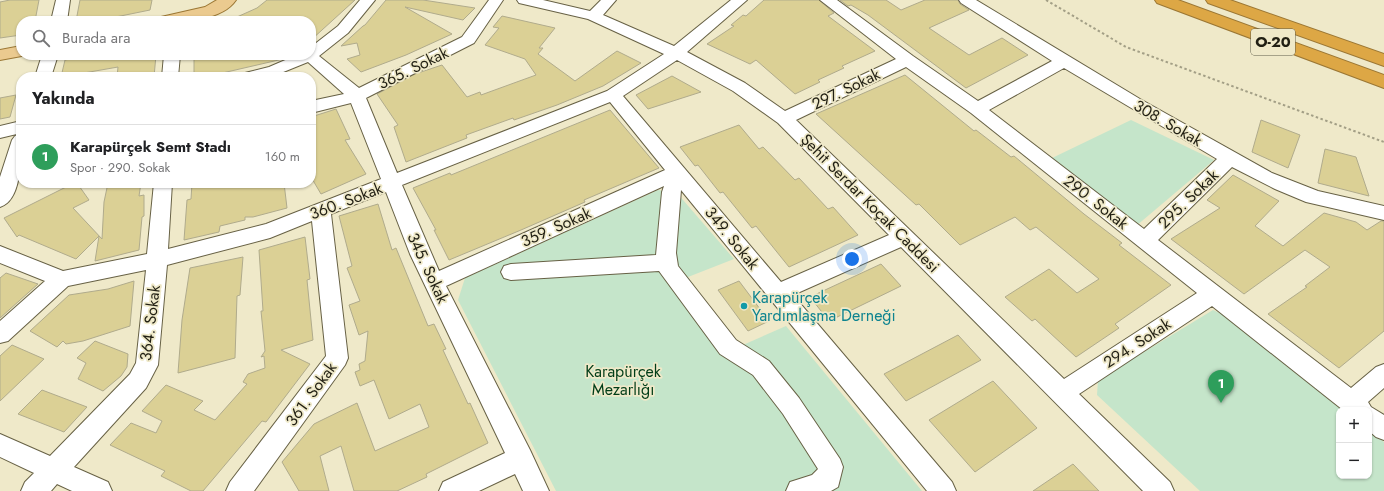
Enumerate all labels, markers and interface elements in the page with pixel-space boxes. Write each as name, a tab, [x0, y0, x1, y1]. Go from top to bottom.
search box	[16, 16, 316, 60]
icon: search	[30, 27, 52, 49]
text: Burada ara	[62, 27, 130, 49]
road number: O-20	[1251, 29, 1295, 55]
street label: 365. Sokak	[374, 41, 453, 95]
street label: 297. Sokak	[808, 62, 885, 115]
text: Yakında	[32, 86, 95, 110]
street label: 308. Sokak	[1129, 94, 1207, 152]
street label: Şehit Serdar Koçak Caddesi	[795, 128, 945, 278]
text: Karapürçek Semt Stadı	[70, 136, 231, 158]
text: 1	[42, 147, 48, 166]
text: 160 m	[265, 147, 300, 166]
text: Spor · 290. Sokak	[70, 158, 170, 177]
street label: 295. Sokak	[1153, 164, 1224, 234]
street label: 290. Sokak	[1059, 169, 1134, 235]
street label: 360. Sokak	[306, 176, 387, 225]
street label: 359. Sokak	[517, 201, 596, 253]
street label: 349. Sokak	[699, 202, 765, 275]
street label: 345. Sokak	[402, 229, 455, 308]
your location	[842, 249, 862, 269]
street label: 364. Sokak	[134, 283, 166, 362]
place label: Karapürçek Yardımlaşma Derneği	[752, 286, 896, 327]
marker: Karapürçek Yardımlaşma Derneği	[739, 301, 749, 311]
street label: 294. Sokak	[1099, 312, 1176, 373]
street label: 361. Sokak	[280, 357, 343, 431]
park label: Karapürçek Mezarlığı	[585, 360, 662, 401]
pin: 1	[1208, 370, 1234, 403]
map controls	[1336, 407, 1372, 479]
button: +	[1336, 407, 1372, 443]
button: −	[1336, 443, 1372, 479]

